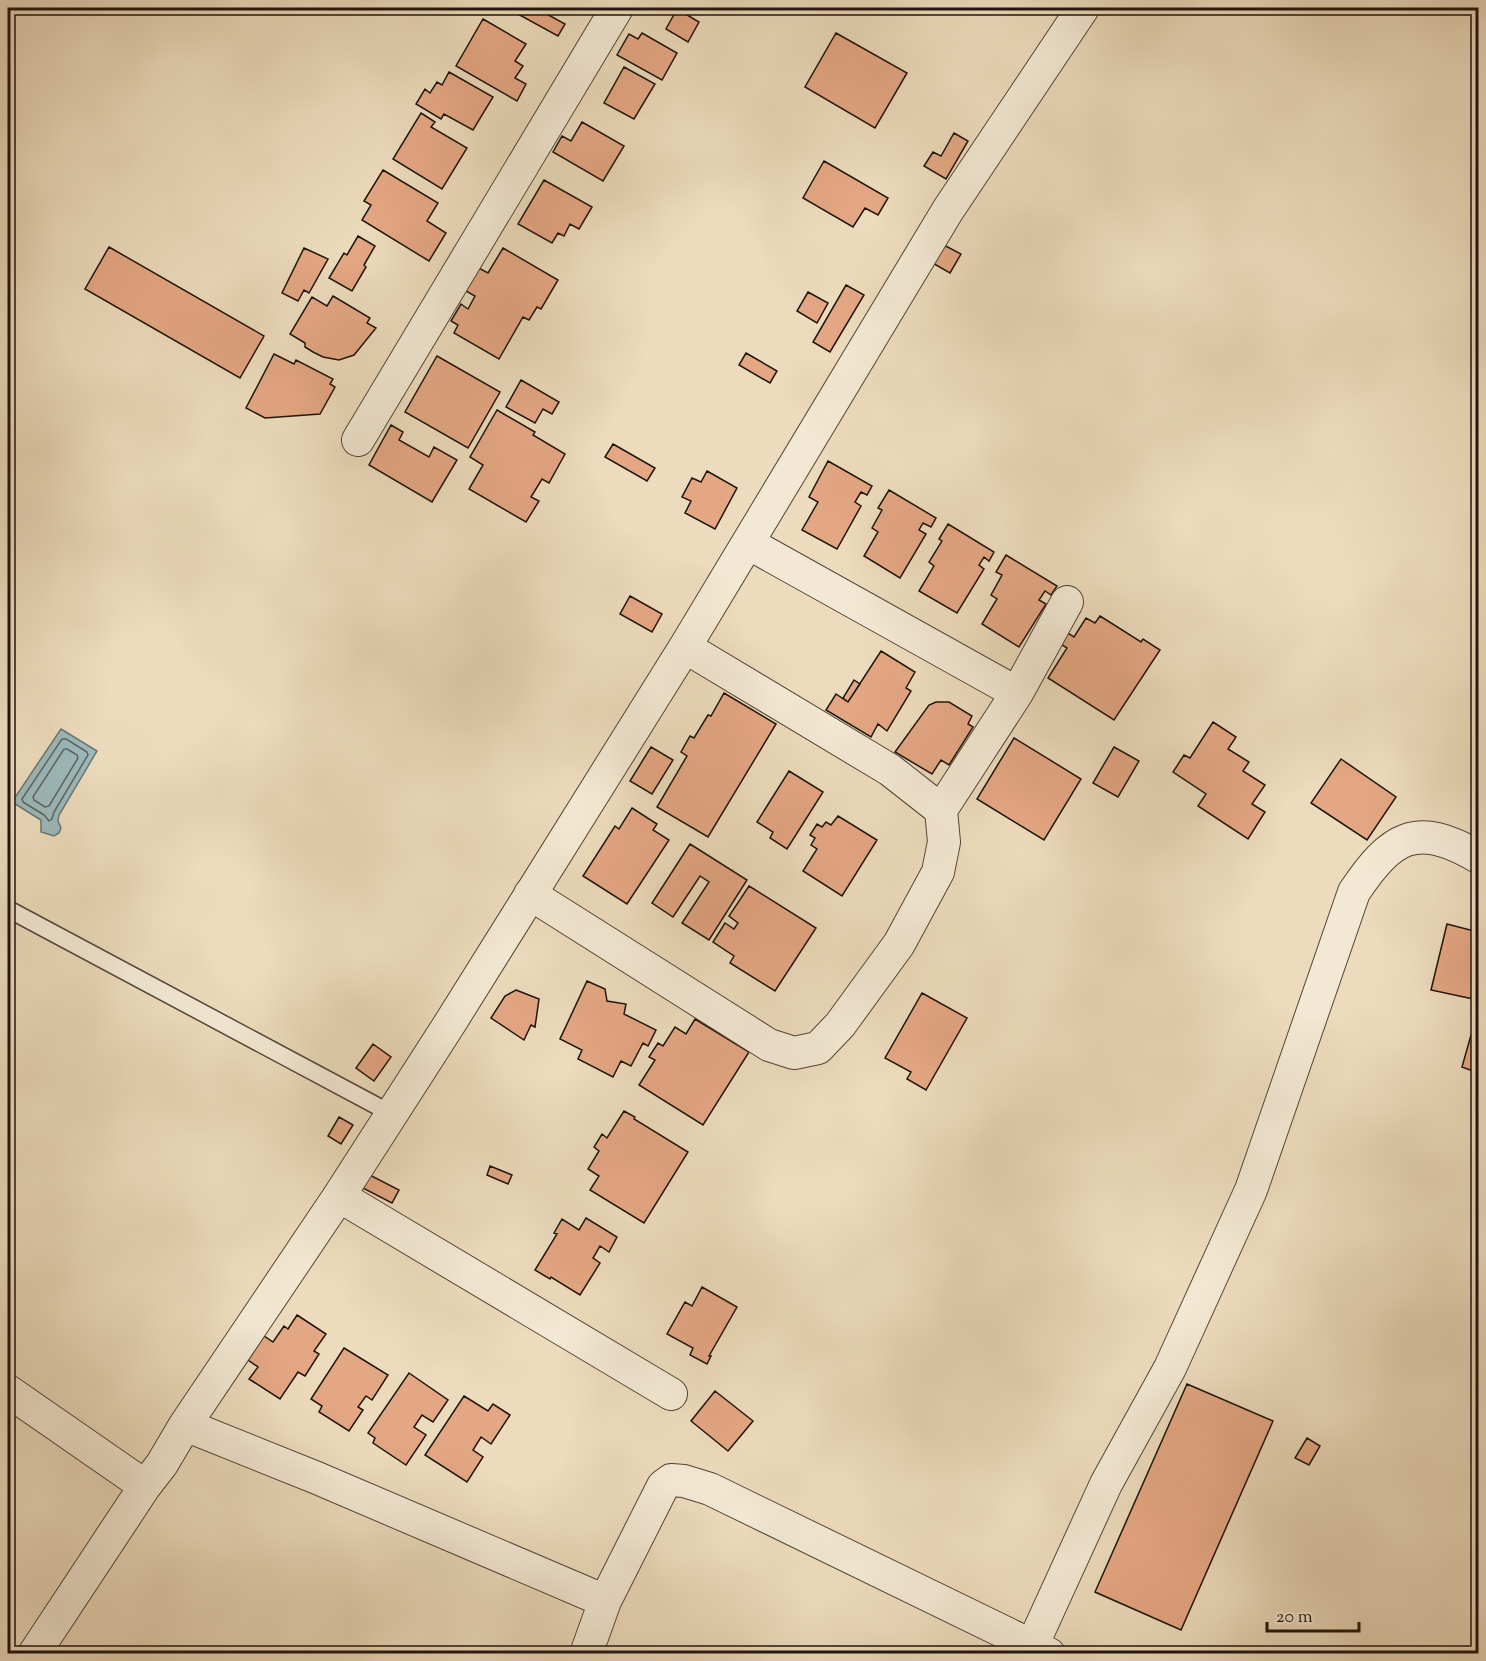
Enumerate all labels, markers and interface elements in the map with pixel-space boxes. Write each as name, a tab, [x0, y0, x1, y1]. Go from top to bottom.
scale bar	[1267, 1595, 1358, 1633]
text: 20 m	[1276, 1605, 1313, 1631]

